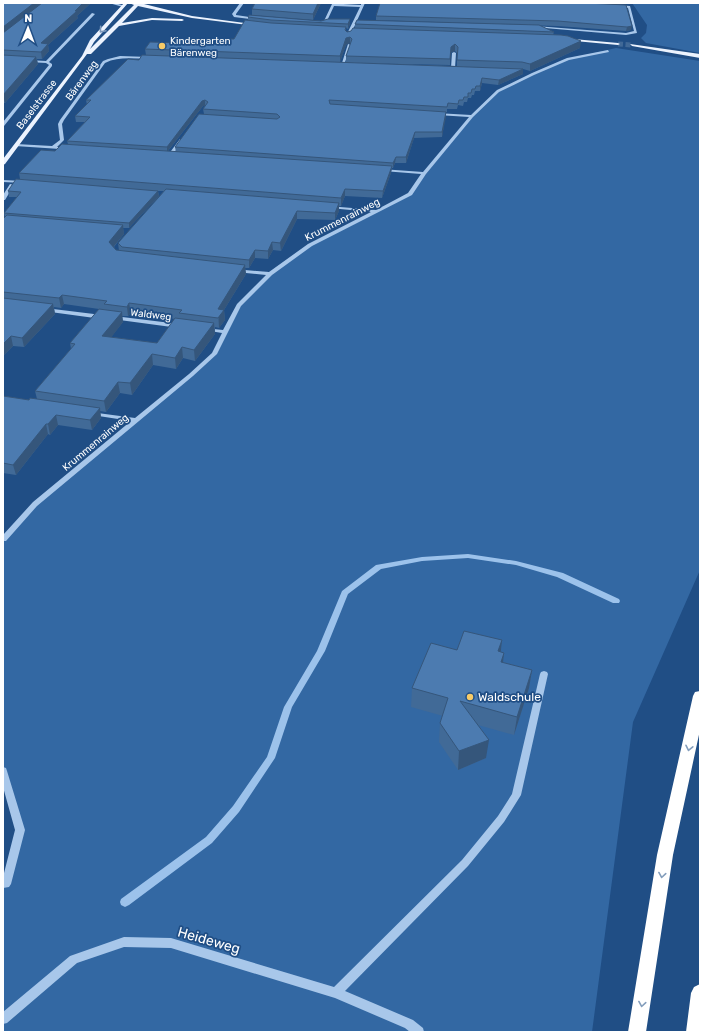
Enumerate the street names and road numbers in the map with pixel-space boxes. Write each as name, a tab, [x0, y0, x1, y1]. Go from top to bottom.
street label: Bärenweg	[63, 58, 100, 103]
street label: Baselstrasse	[14, 77, 60, 132]
street label: Krummenrainweg	[303, 196, 382, 244]
street label: Waldweg	[130, 307, 172, 323]
street label: Krummenrainweg	[60, 412, 131, 474]
street label: Heideweg	[176, 923, 242, 958]

